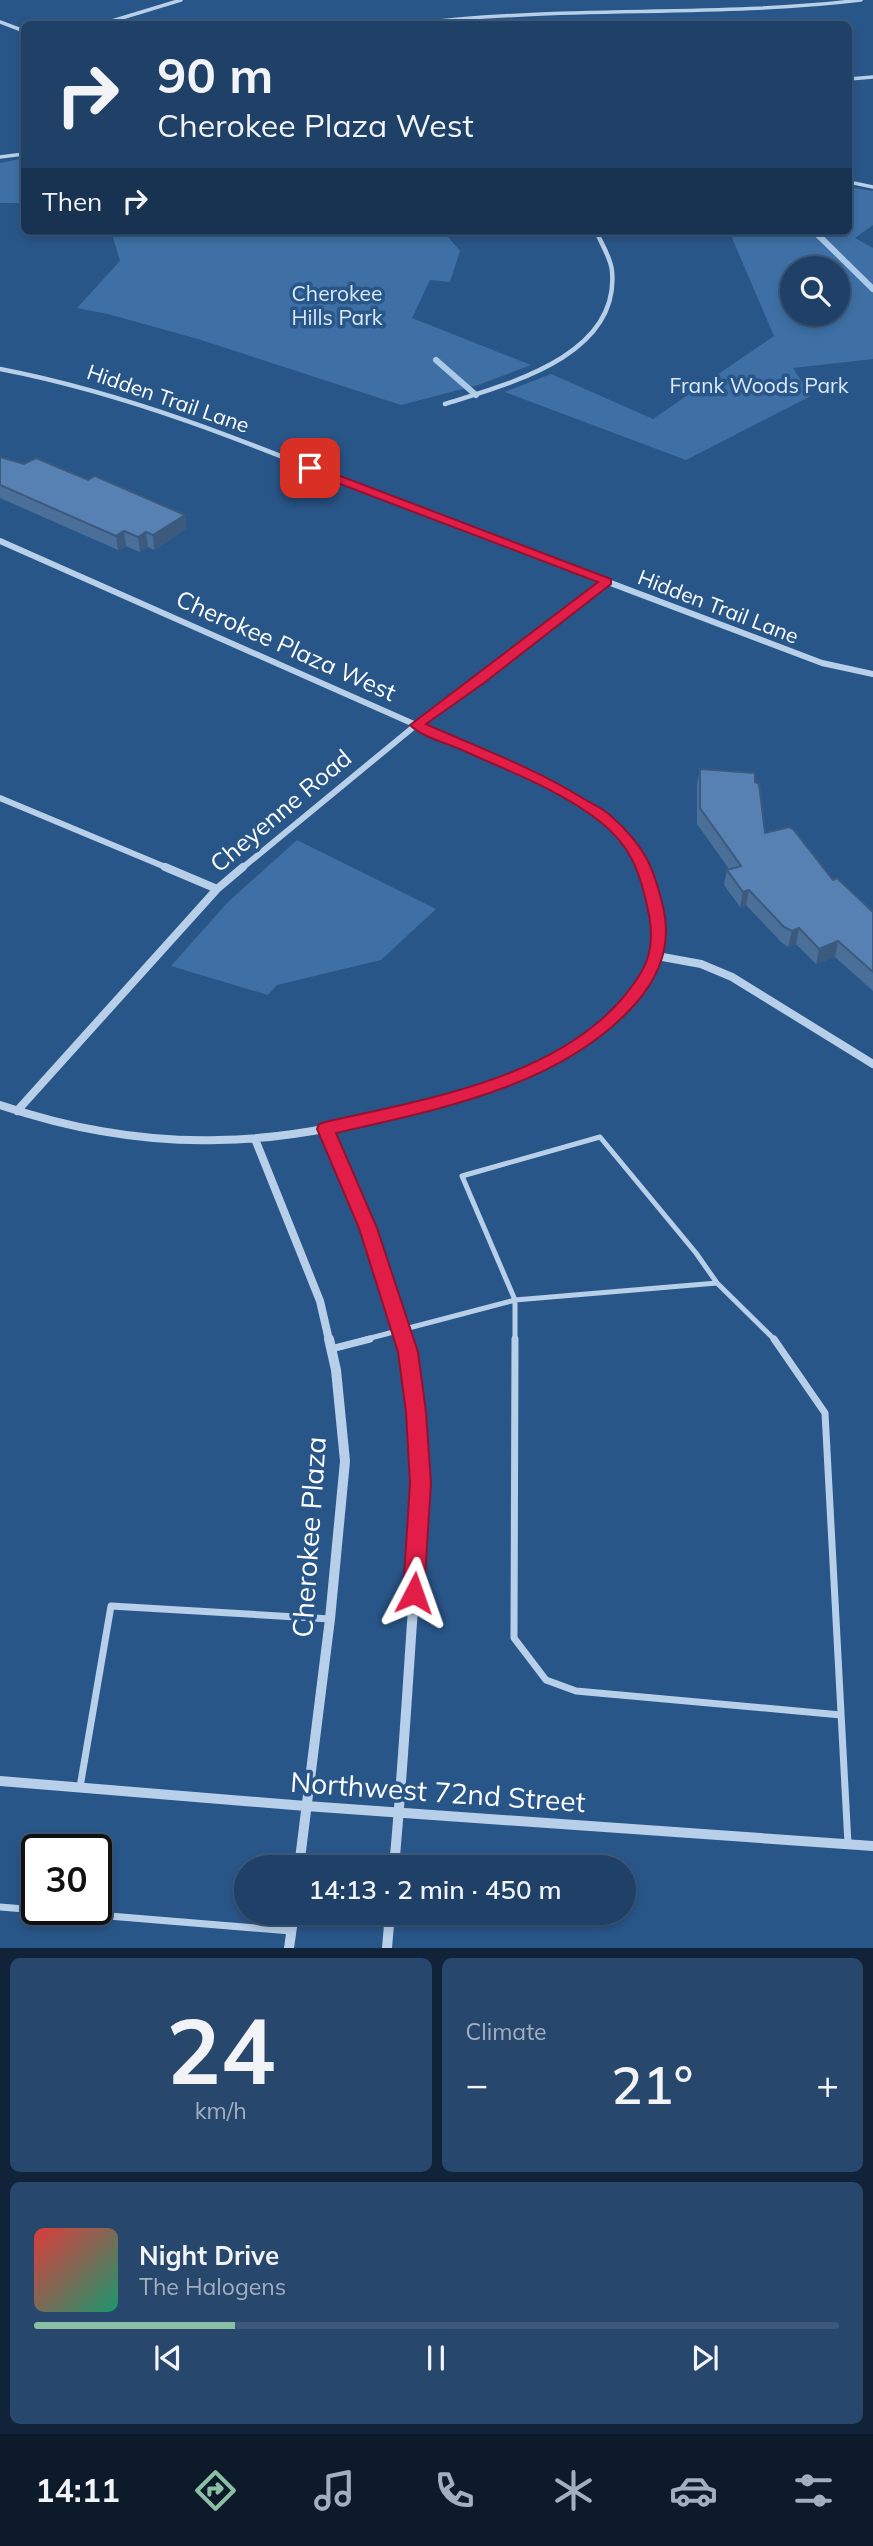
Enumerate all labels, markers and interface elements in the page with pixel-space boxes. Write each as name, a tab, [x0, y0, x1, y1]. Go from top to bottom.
text: 90 m	[157, 44, 273, 105]
icon: right	[42, 49, 133, 140]
text: Cherokee Plaza West	[157, 105, 474, 145]
icon: right	[116, 182, 154, 220]
text: Then	[42, 185, 102, 218]
map controls	[780, 256, 850, 326]
button: search	[780, 256, 850, 326]
park label: Cherokee Hills Park	[291, 280, 383, 330]
street label: Hidden Trail Lane	[84, 358, 253, 438]
park label: Frank Woods Park	[669, 372, 849, 398]
pin	[280, 438, 340, 498]
icon: arrive	[291, 449, 329, 487]
street label: Hidden Trail Lane	[634, 563, 802, 649]
street label: Cherokee Plaza West	[172, 583, 401, 707]
street label: Cheyenne Road	[204, 742, 357, 878]
street label: Cherokee Plaza	[284, 1435, 333, 1639]
position arrow	[377, 1556, 451, 1630]
street label: Northwest 72nd Street	[289, 1764, 587, 1819]
speed limit sign: 30	[21, 1834, 112, 1925]
text: 14:13 · 2 min · 450 m	[308, 1873, 562, 1906]
text: 24	[166, 1993, 275, 2107]
text: Climate	[466, 2017, 547, 2046]
text: 21°	[611, 2052, 693, 2117]
text: −	[466, 2060, 488, 2108]
text: +	[816, 2060, 839, 2108]
text: km/h	[195, 2096, 247, 2125]
text: Night Drive	[139, 2239, 279, 2272]
text: The Halogens	[139, 2272, 286, 2301]
icon: previous	[149, 2339, 187, 2377]
icon: pause	[417, 2339, 455, 2377]
icon: next	[686, 2339, 724, 2377]
icon: directions	[191, 2466, 240, 2515]
icon: music	[310, 2466, 359, 2515]
icon: phone	[430, 2466, 479, 2515]
icon: climate	[549, 2466, 598, 2515]
icon: car	[669, 2466, 718, 2515]
icon: filters	[789, 2466, 838, 2515]
text: 14:11	[35, 2470, 120, 2510]

